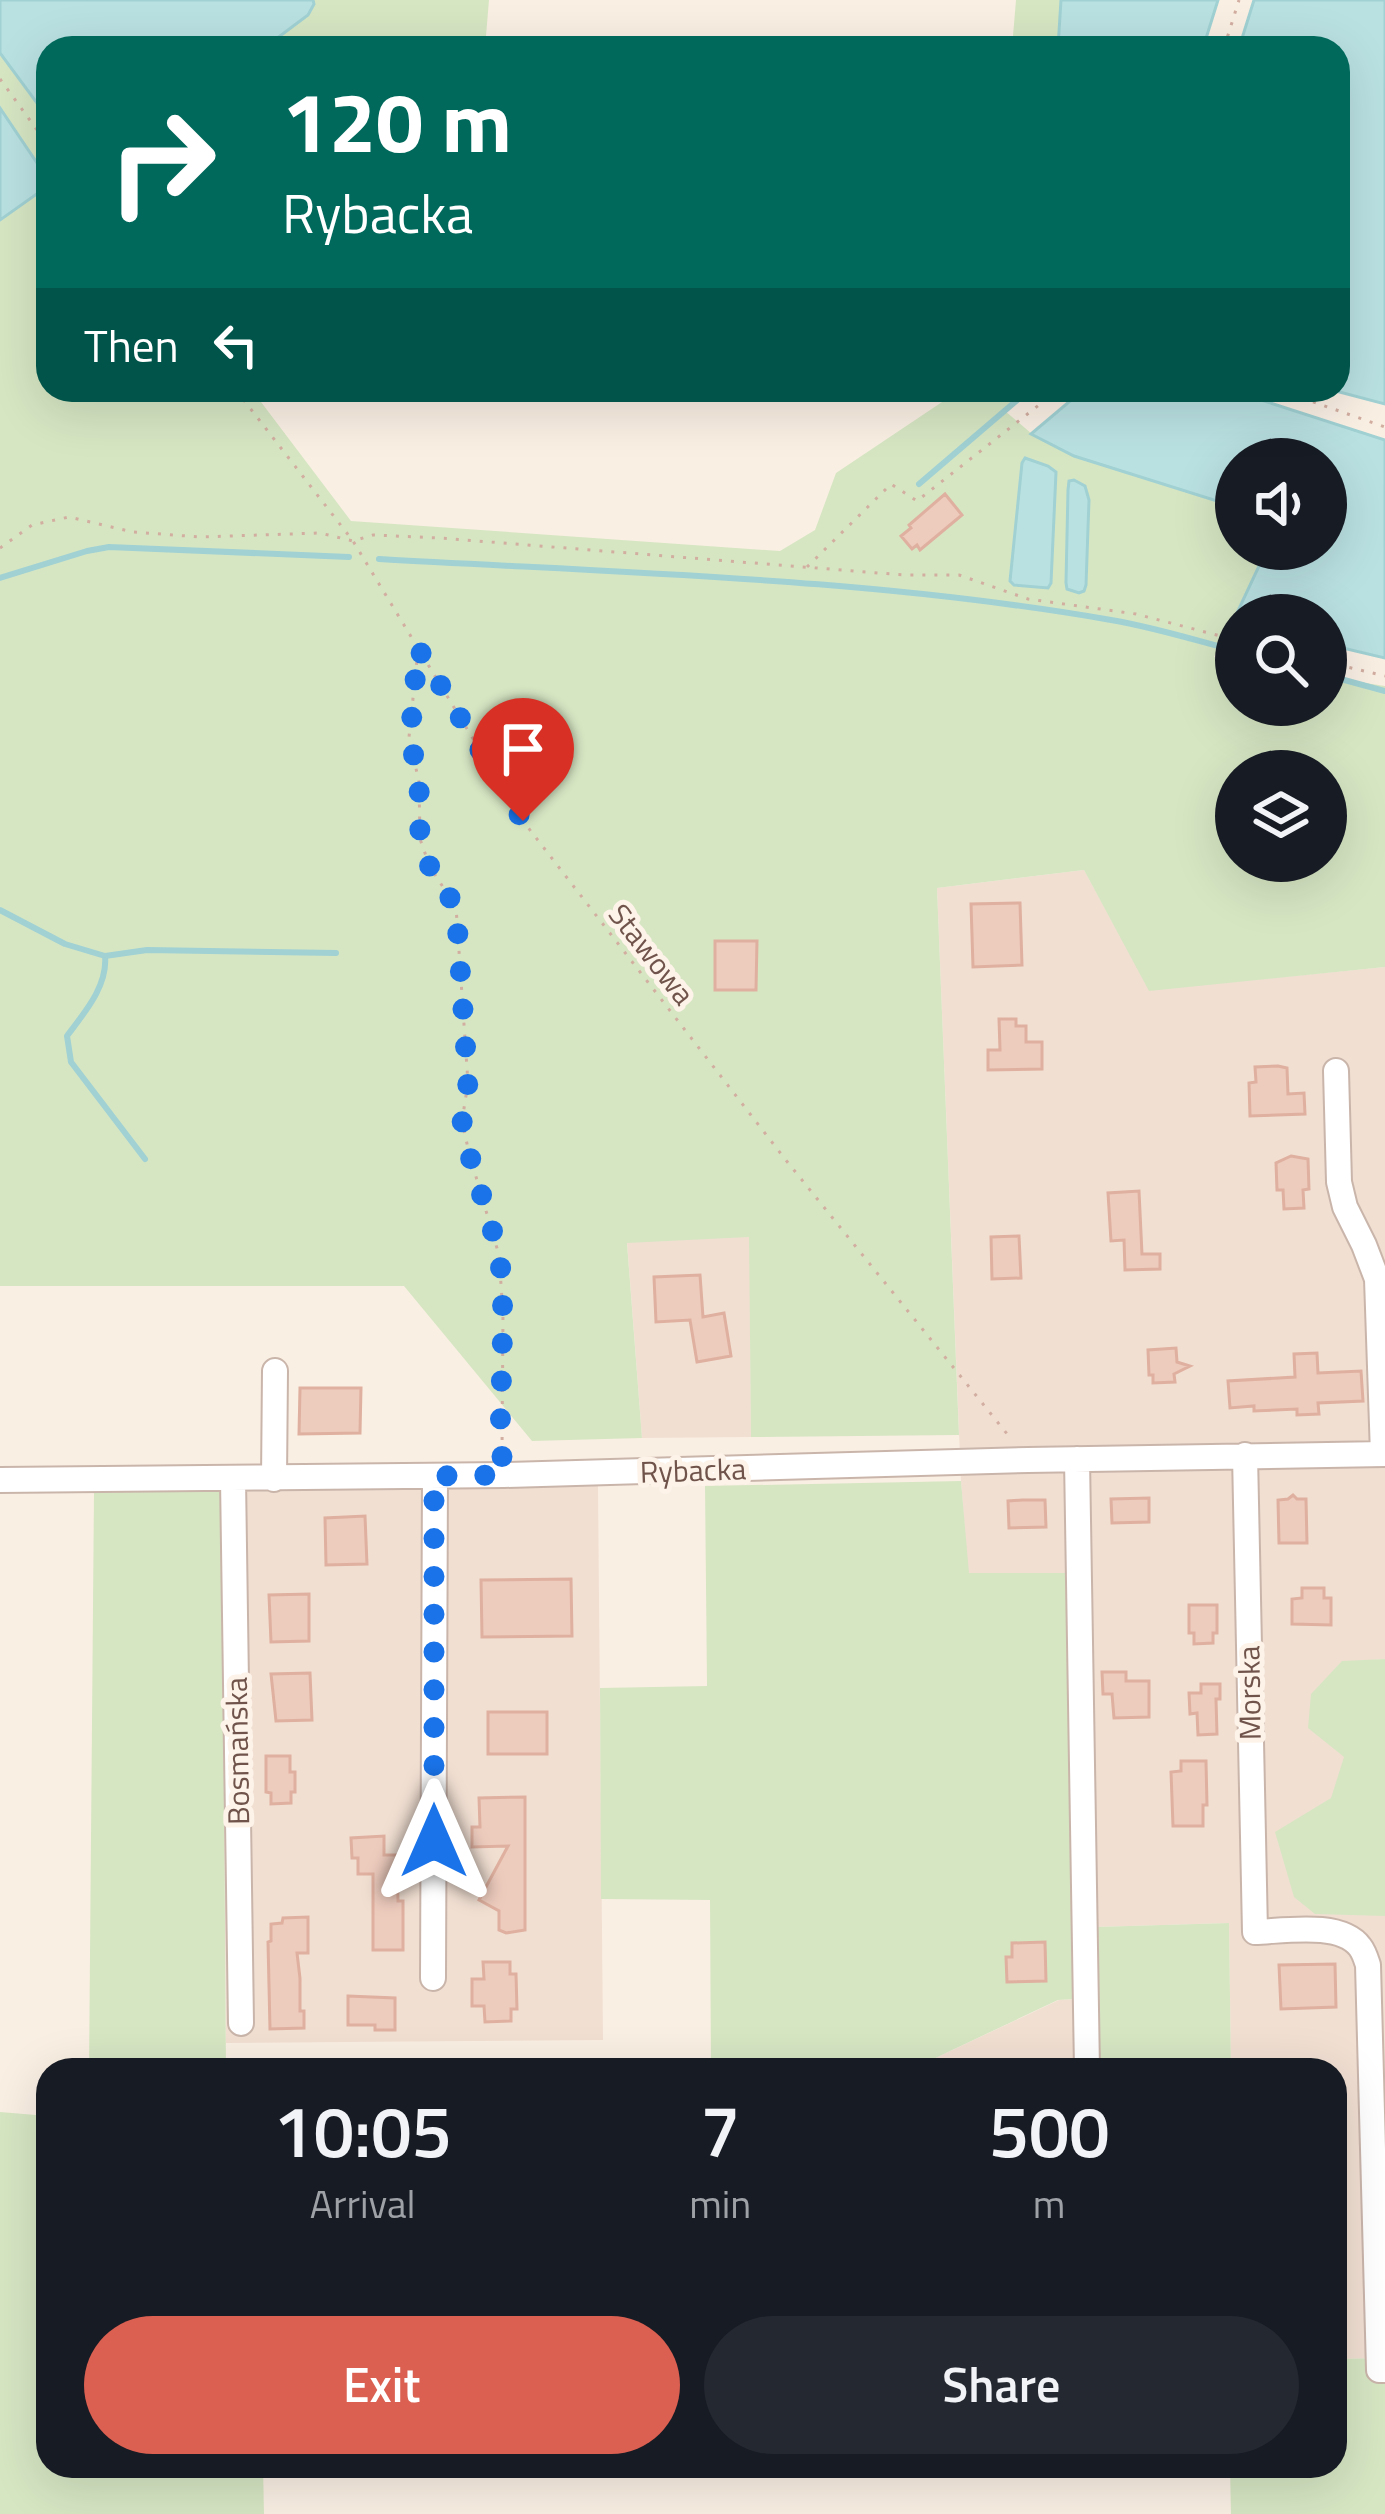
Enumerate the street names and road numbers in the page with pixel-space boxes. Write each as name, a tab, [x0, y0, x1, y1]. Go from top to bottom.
street label: Stawowa	[598, 893, 706, 1015]
street label: Rybacka	[639, 1445, 747, 1495]
street label: Morska	[1225, 1645, 1273, 1741]
street label: Bosmańska	[213, 1677, 261, 1825]

